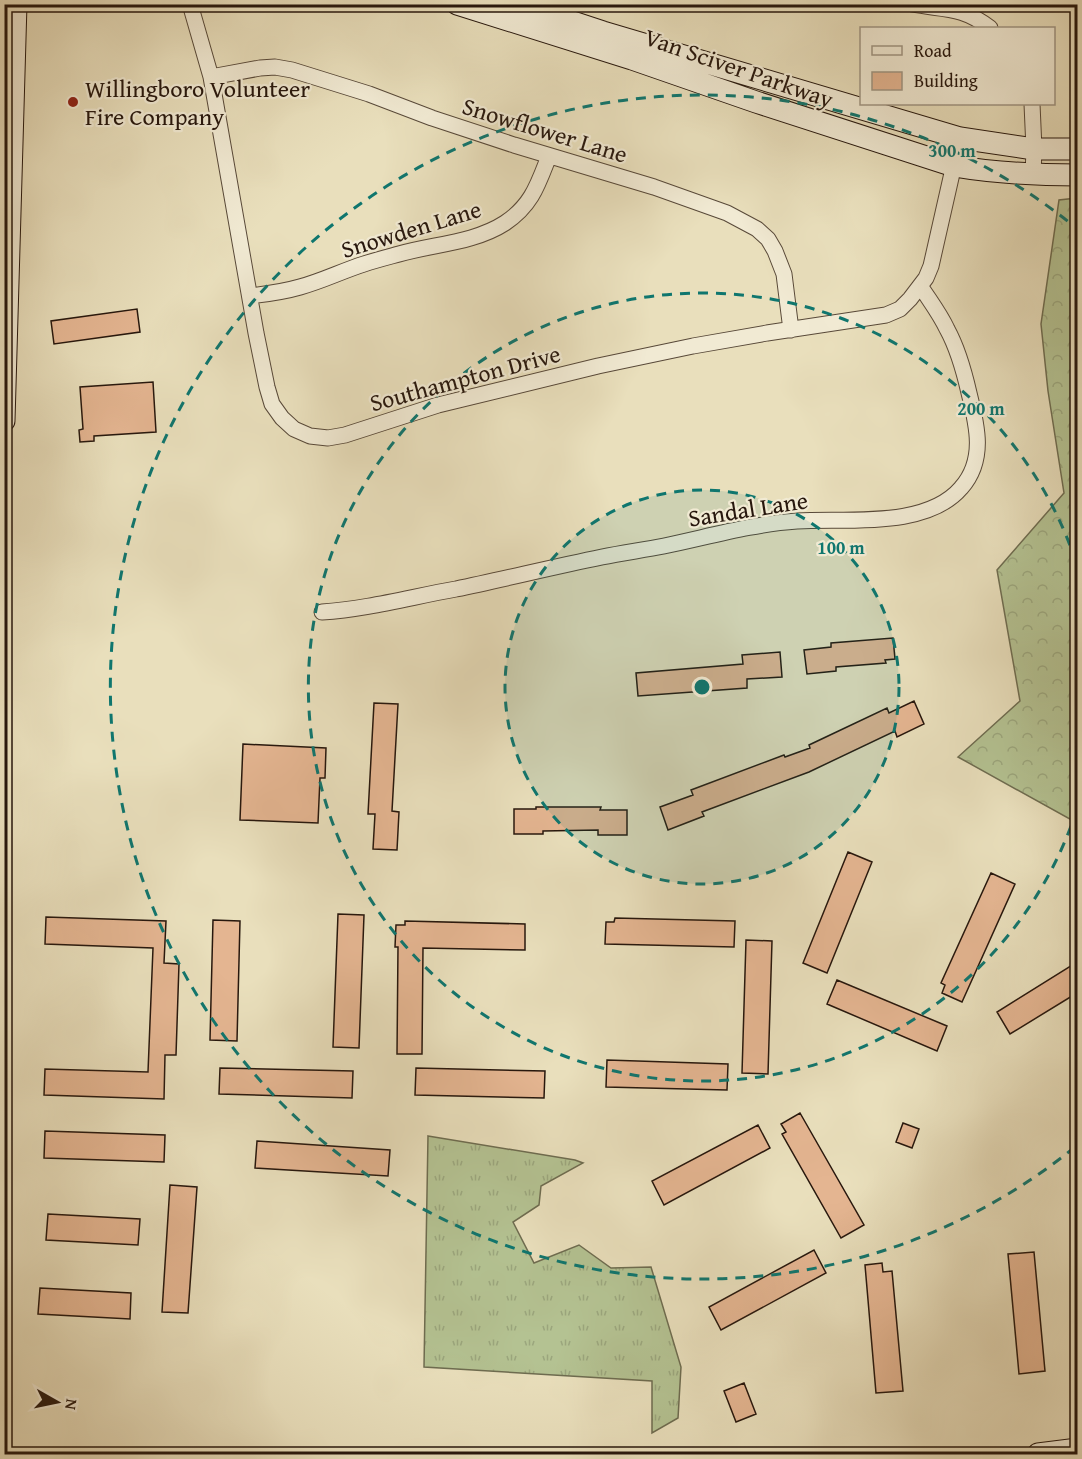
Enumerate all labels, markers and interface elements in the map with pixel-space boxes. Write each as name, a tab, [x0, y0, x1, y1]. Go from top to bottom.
street label: Van Sciver Parkway	[640, 19, 838, 117]
legend	[860, 27, 1055, 105]
text: Road	[914, 37, 952, 64]
text: Building	[914, 67, 978, 94]
place label: Willingboro Volunteer Fire Company	[85, 71, 310, 134]
street label: Snowflower Lane	[458, 88, 632, 172]
marker: Willingboro Volunteer Fire Company	[66, 95, 80, 109]
text: 300 m	[928, 137, 976, 164]
street label: Snowden Lane	[337, 191, 485, 267]
street label: Southampton Drive	[366, 336, 564, 420]
text: 200 m	[957, 395, 1005, 422]
street label: Sandal Lane	[686, 482, 810, 536]
text: 100 m	[817, 534, 865, 561]
centre of rings	[692, 677, 712, 697]
north arrow	[27, 1372, 87, 1432]
text: N	[59, 1397, 85, 1412]

